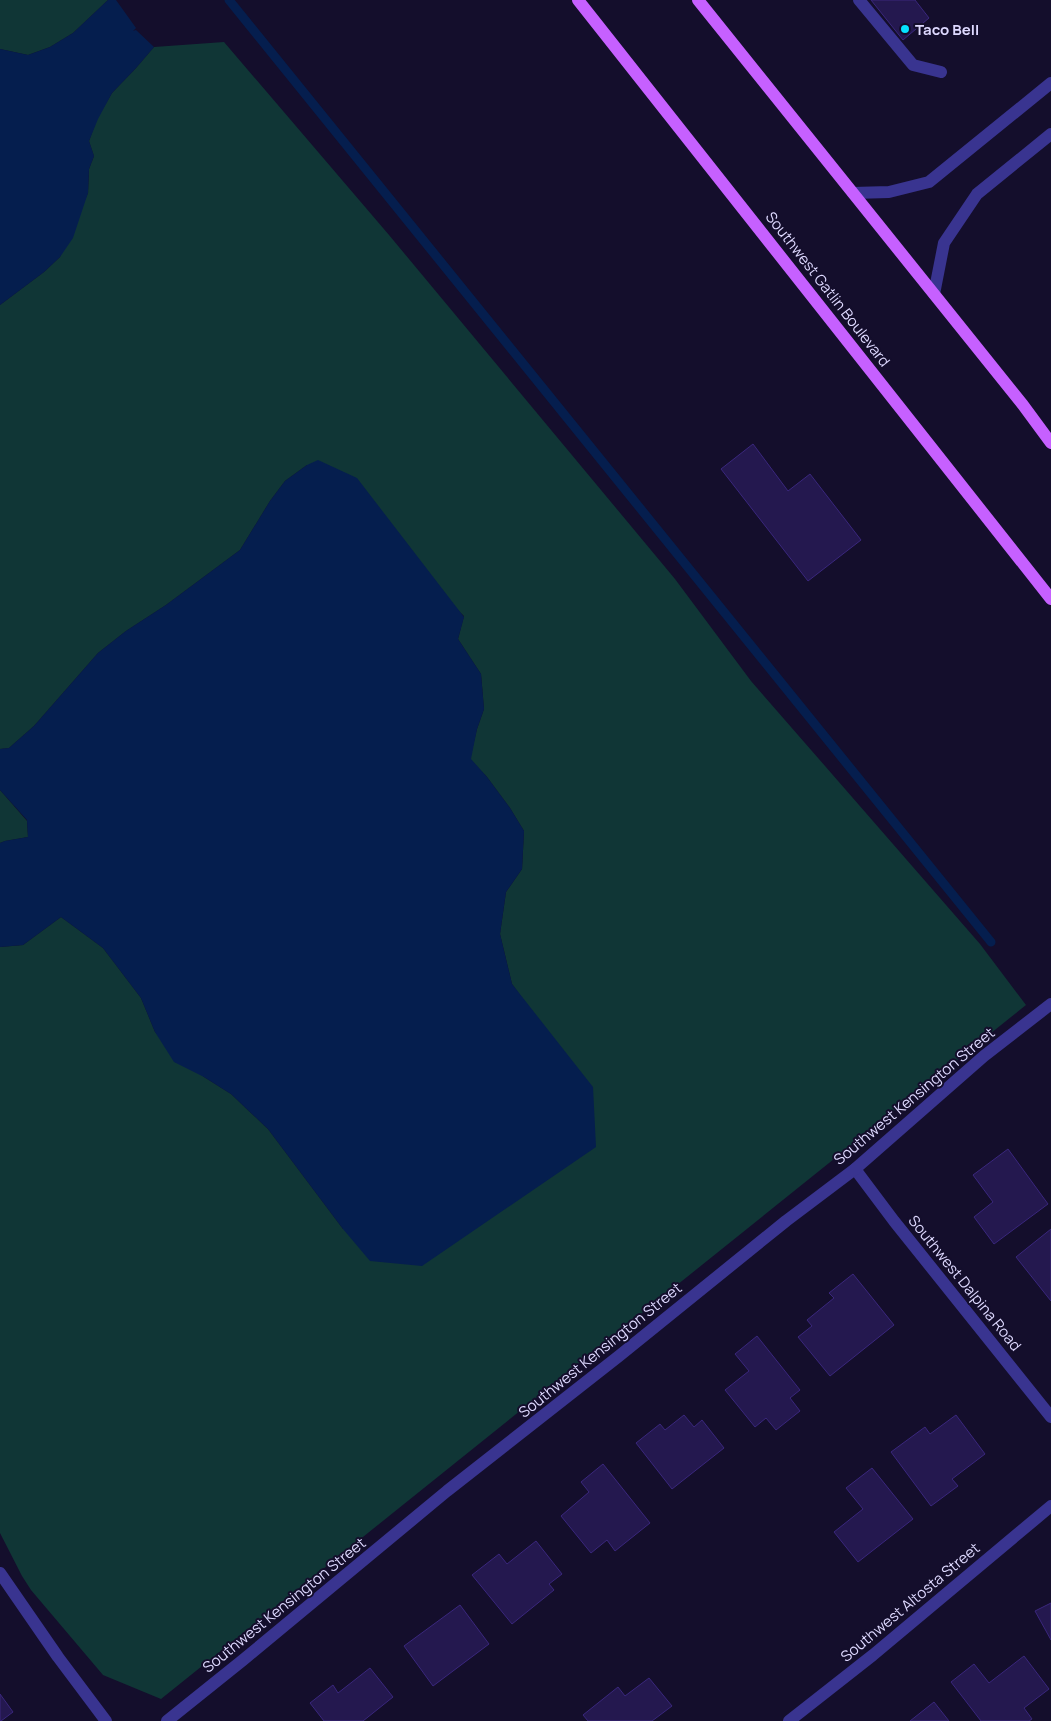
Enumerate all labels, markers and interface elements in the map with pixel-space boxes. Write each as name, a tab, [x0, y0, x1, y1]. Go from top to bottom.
place label: Taco Bell	[915, 19, 979, 40]
marker: Taco Bell	[899, 23, 911, 35]
street label: Southwest Gatlin Boulevard	[761, 207, 895, 371]
street label: Southwest Kensington Street	[829, 1022, 999, 1170]
street label: Southwest Dalpina Road	[904, 1211, 1026, 1355]
street label: Southwest Kensington Street	[514, 1278, 686, 1422]
street label: Southwest Kensington Street	[198, 1533, 370, 1677]
street label: Southwest Altosta Street	[836, 1538, 984, 1666]

